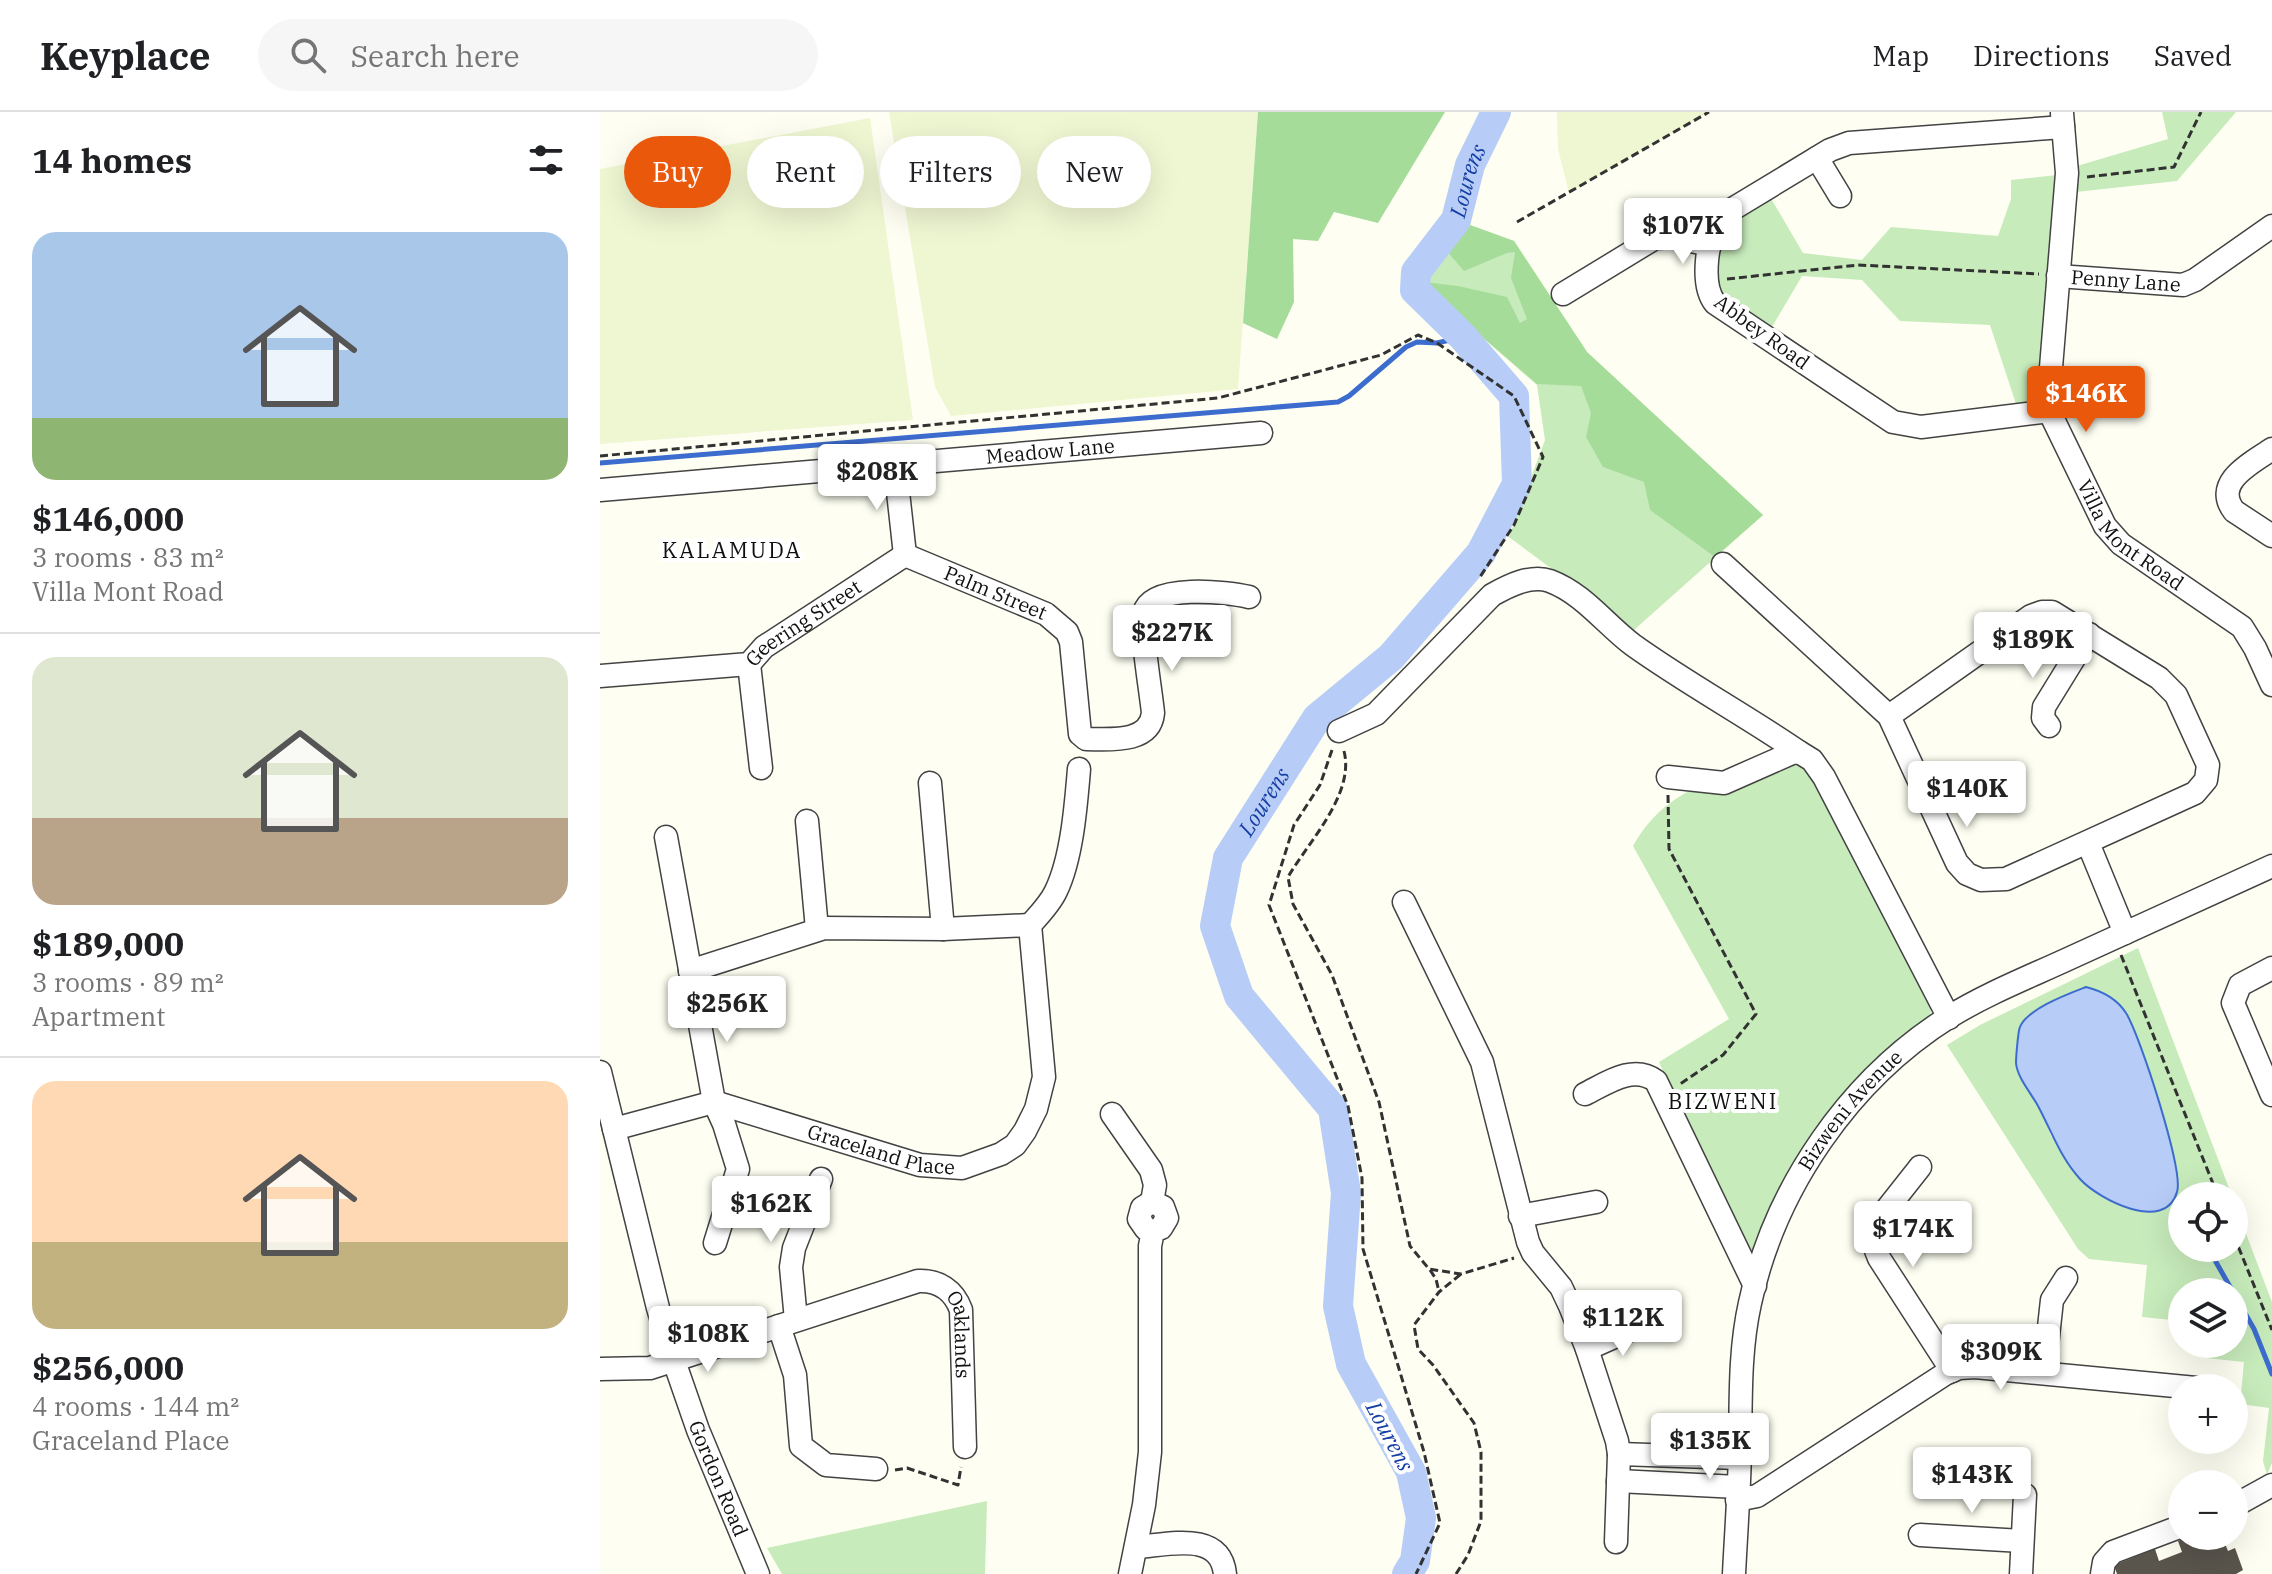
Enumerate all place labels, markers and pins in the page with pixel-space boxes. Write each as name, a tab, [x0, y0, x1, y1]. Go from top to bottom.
pin: $107K	[1627, 198, 1739, 266]
pin: $146K	[2030, 366, 2142, 434]
pin: $208K	[821, 444, 933, 512]
pin: $227K	[1116, 605, 1228, 673]
pin: $189K	[1977, 612, 2089, 680]
pin: $140K	[1911, 761, 2023, 829]
pin: $256K	[671, 976, 783, 1044]
pin: $162K	[715, 1176, 827, 1244]
pin: $174K	[1857, 1201, 1969, 1269]
pin: $112K	[1567, 1290, 1679, 1358]
pin: $108K	[652, 1306, 764, 1374]
pin: $309K	[1945, 1324, 2057, 1392]
pin: $135K	[1654, 1413, 1766, 1481]
pin: $143K	[1916, 1447, 2028, 1515]

